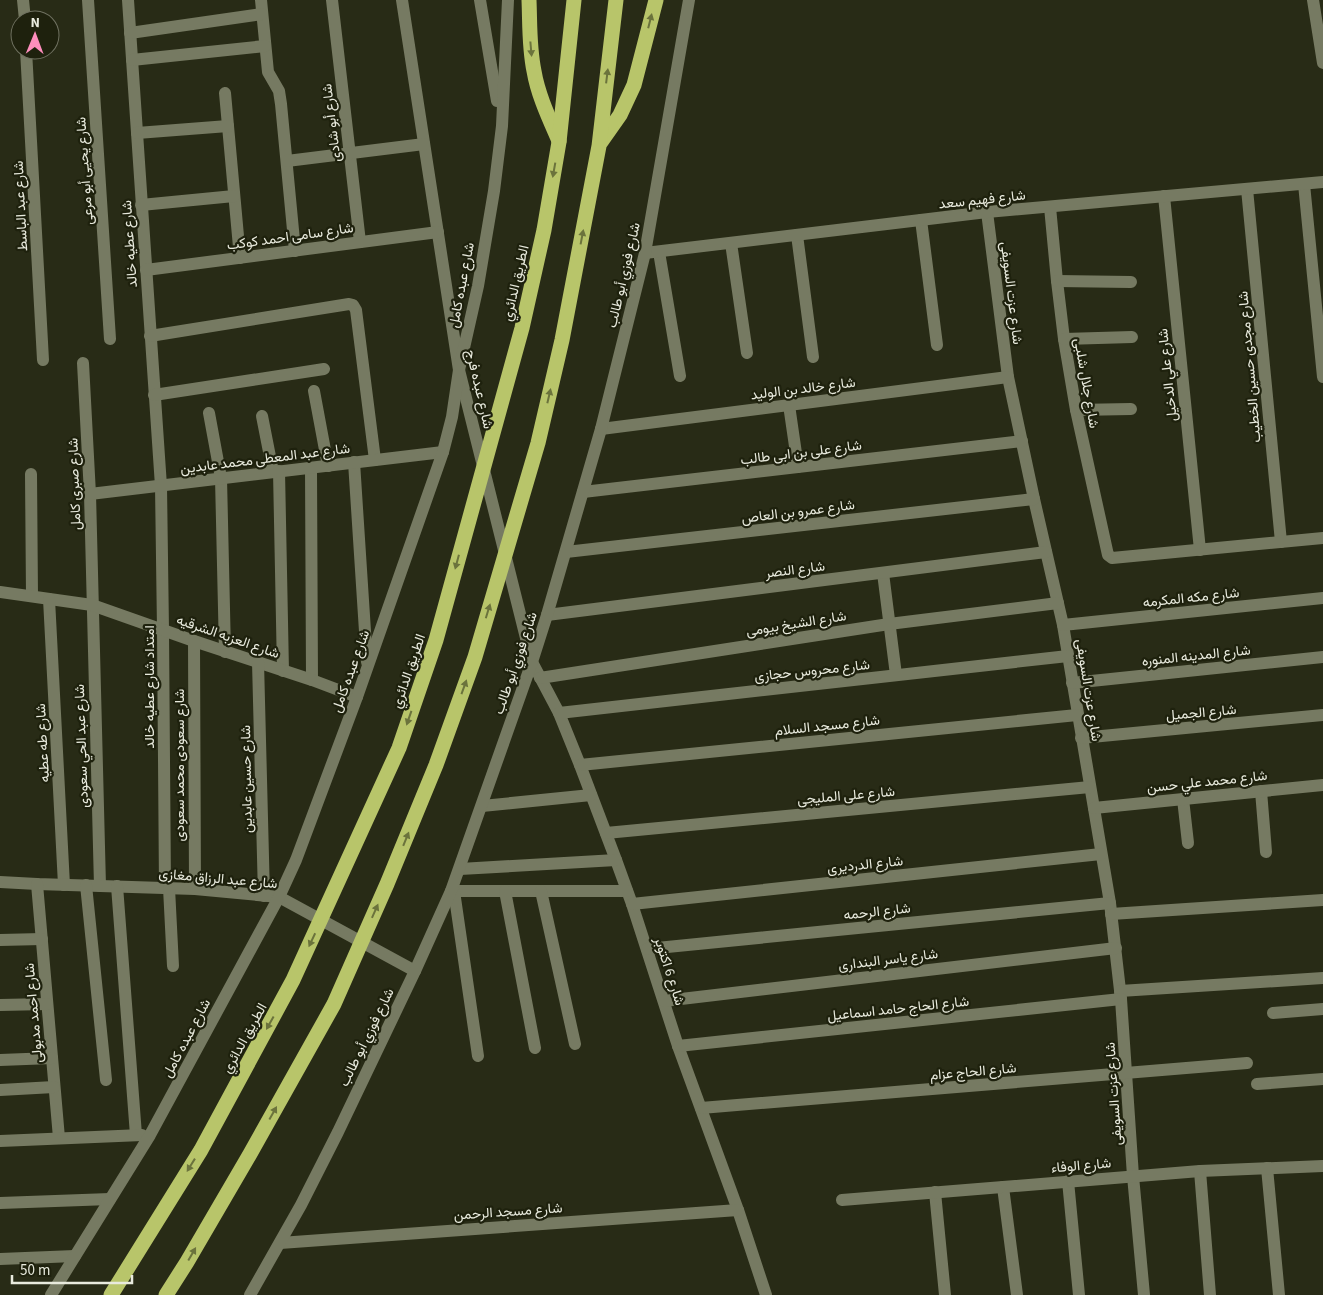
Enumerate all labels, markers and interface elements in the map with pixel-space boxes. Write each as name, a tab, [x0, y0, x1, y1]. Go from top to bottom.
north arrow	[10, 10, 60, 60]
text: N	[30, 13, 40, 33]
one-way arrow	[647, 13, 655, 28]
one-way arrow	[527, 41, 535, 57]
one-way arrow	[603, 68, 611, 84]
street label: شارع أبو شادى	[317, 83, 347, 163]
street label: شارع يحيى أبو مرعى	[71, 116, 99, 226]
street label: شارع عبد الباسط	[9, 160, 33, 252]
one-way arrow	[550, 162, 558, 178]
street label: شارع فهيم سعد	[938, 185, 1027, 215]
street label: شارع عطيه خالد	[117, 200, 143, 288]
street label: شارع سامى احمد كوكب	[225, 218, 355, 256]
street label: شارع فوزي أبو طالب	[602, 221, 647, 330]
one-way arrow	[578, 229, 586, 244]
street label: شارع عبده كامل	[444, 241, 480, 330]
street label: شارع عزت السويفى	[995, 241, 1027, 346]
street label: الطريق الدائري	[497, 243, 535, 324]
street label: شارع مجدى حسين الخطيب	[1233, 290, 1267, 444]
street label: شارع علي الدخيل	[1153, 327, 1184, 423]
street label: شارع جلال شلبى	[1068, 336, 1104, 430]
street label: شارع عبده فرج	[460, 347, 498, 431]
street label: شارع خالد بن الوليد	[750, 373, 857, 405]
one-way arrow	[545, 389, 553, 404]
street label: شارع على بن ابى طالب	[739, 436, 863, 470]
street label: شارع صبرى كامل	[63, 437, 87, 530]
street label: شارع عبد المعطى محمد عابدين	[179, 439, 351, 479]
street label: شارع عمرو بن العاص	[740, 495, 856, 529]
one-way arrow	[453, 555, 461, 570]
street label: شارع النصر	[763, 556, 826, 584]
street label: شارع مكه المكرمه	[1142, 583, 1240, 613]
one-way arrow	[485, 603, 493, 618]
street label: شارع الشيخ بيومى	[745, 606, 848, 642]
street label: شارع فوزي أبو طالب	[489, 609, 544, 718]
street label: شارع العزبه الشرقيه	[173, 610, 282, 664]
street label: امتداد شارع عطيه خالد	[140, 625, 160, 749]
street label: شارع عبده كامل	[327, 627, 375, 715]
street label: الطريق الدائري	[387, 631, 432, 712]
street label: شارع عزت السويفى	[1070, 638, 1106, 743]
street label: شارع المدينه المنوره	[1141, 640, 1252, 672]
street label: شارع محروس حجازى	[753, 655, 871, 687]
one-way arrow	[460, 679, 468, 694]
street label: شارع عبد الحي سعودى	[70, 684, 95, 808]
street label: شارع سعودى محمد سعودى	[170, 689, 190, 841]
street label: شارع الجميل	[1165, 700, 1237, 726]
street label: شارع طه عطيه	[31, 703, 55, 783]
one-way arrow	[405, 710, 412, 725]
street label: شارع مسجد السلام	[773, 711, 881, 741]
street label: شارع حسين عابدين	[236, 725, 258, 833]
street label: شارع محمد علي حسن	[1146, 766, 1269, 799]
street label: شارع على المليجى	[796, 782, 896, 810]
one-way arrow	[403, 831, 410, 846]
street label: شارع الدرديرى	[826, 851, 904, 879]
street label: شارع عبد الرزاق مغازى	[158, 864, 278, 894]
street label: شارع الرحمه	[843, 899, 912, 925]
one-way arrow	[371, 904, 379, 918]
one-way arrow	[307, 933, 315, 947]
street label: شارع 6 اكتوبر	[648, 934, 690, 1008]
street label: شارع ياسر البندارى	[837, 944, 939, 976]
street label: شارع احمد مدبولى	[20, 962, 48, 1064]
street label: شارع فوزي أبو طالب	[334, 985, 400, 1090]
street label: شارع الحاج حامد اسماعيل	[826, 992, 970, 1026]
street label: شارع عبده كامل	[158, 996, 216, 1081]
street label: الطريق الدائري	[217, 1000, 273, 1078]
one-way arrow	[266, 1016, 274, 1030]
street label: شارع عزت السويفى	[1100, 1042, 1128, 1146]
street label: شارع الحاج عزام	[929, 1058, 1017, 1086]
one-way arrow	[268, 1106, 277, 1119]
street label: شارع الوفاء	[1050, 1153, 1112, 1179]
one-way arrow	[187, 1159, 196, 1172]
street label: شارع مسجد الرحمن	[453, 1198, 563, 1226]
one-way arrow	[188, 1246, 196, 1261]
scale bar	[12, 1252, 132, 1284]
text: 50 m	[20, 1260, 50, 1281]

